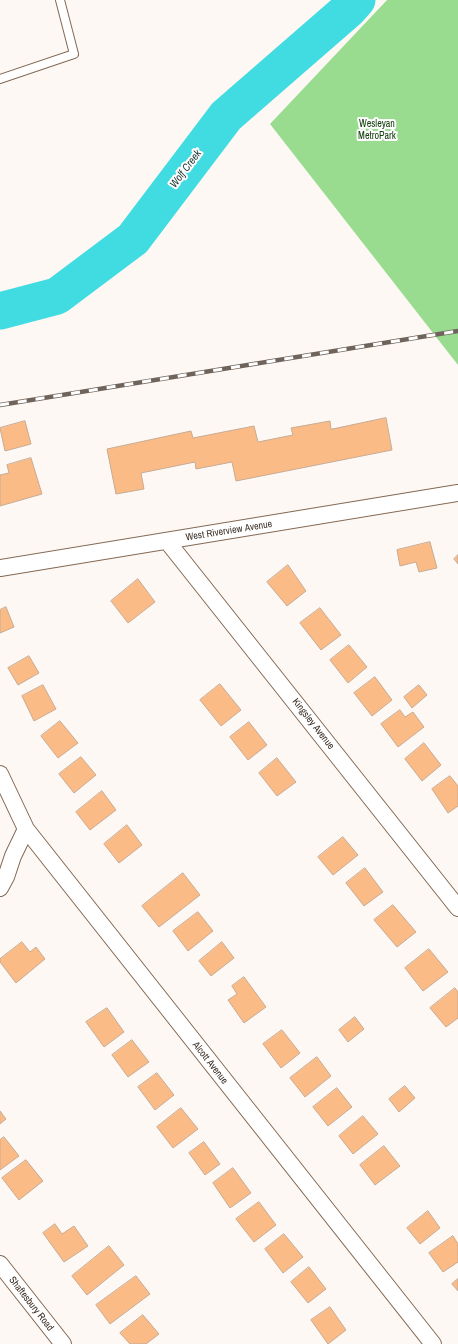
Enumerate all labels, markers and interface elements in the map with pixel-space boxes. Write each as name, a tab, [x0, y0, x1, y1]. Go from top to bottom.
park label: Wesleyan MetroPark	[358, 118, 396, 142]
water label: Wolf Creek	[167, 147, 205, 191]
street label: West Riverview Avenue	[185, 518, 273, 544]
street label: Kingsley Avenue	[289, 696, 337, 752]
street label: Alcott Avenue	[190, 1039, 230, 1087]
street label: Shaftesbury Road	[6, 1274, 56, 1334]

